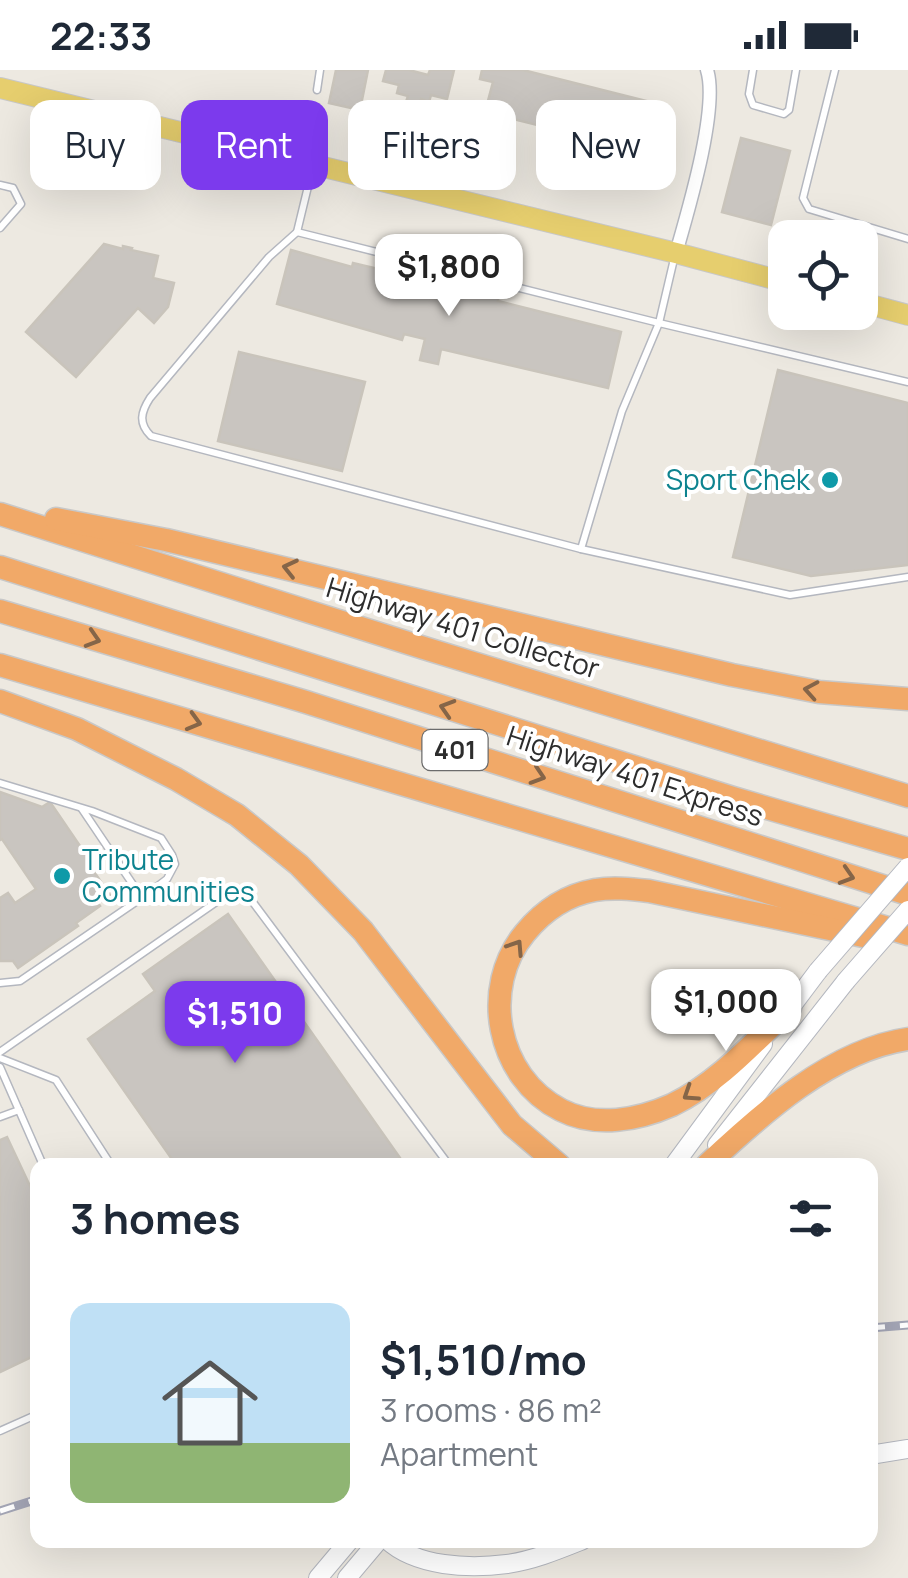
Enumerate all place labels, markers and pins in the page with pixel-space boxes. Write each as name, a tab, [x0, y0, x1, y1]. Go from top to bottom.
pin: $1,800	[368, 234, 530, 319]
place label: Sport Chek	[666, 460, 811, 498]
marker: Sport Chek	[819, 469, 841, 491]
place label: Tribute Communities	[82, 840, 255, 910]
marker: Tribute Communities	[51, 865, 73, 887]
pin: $1,000	[645, 969, 807, 1054]
pin: $1,510	[154, 981, 316, 1066]

